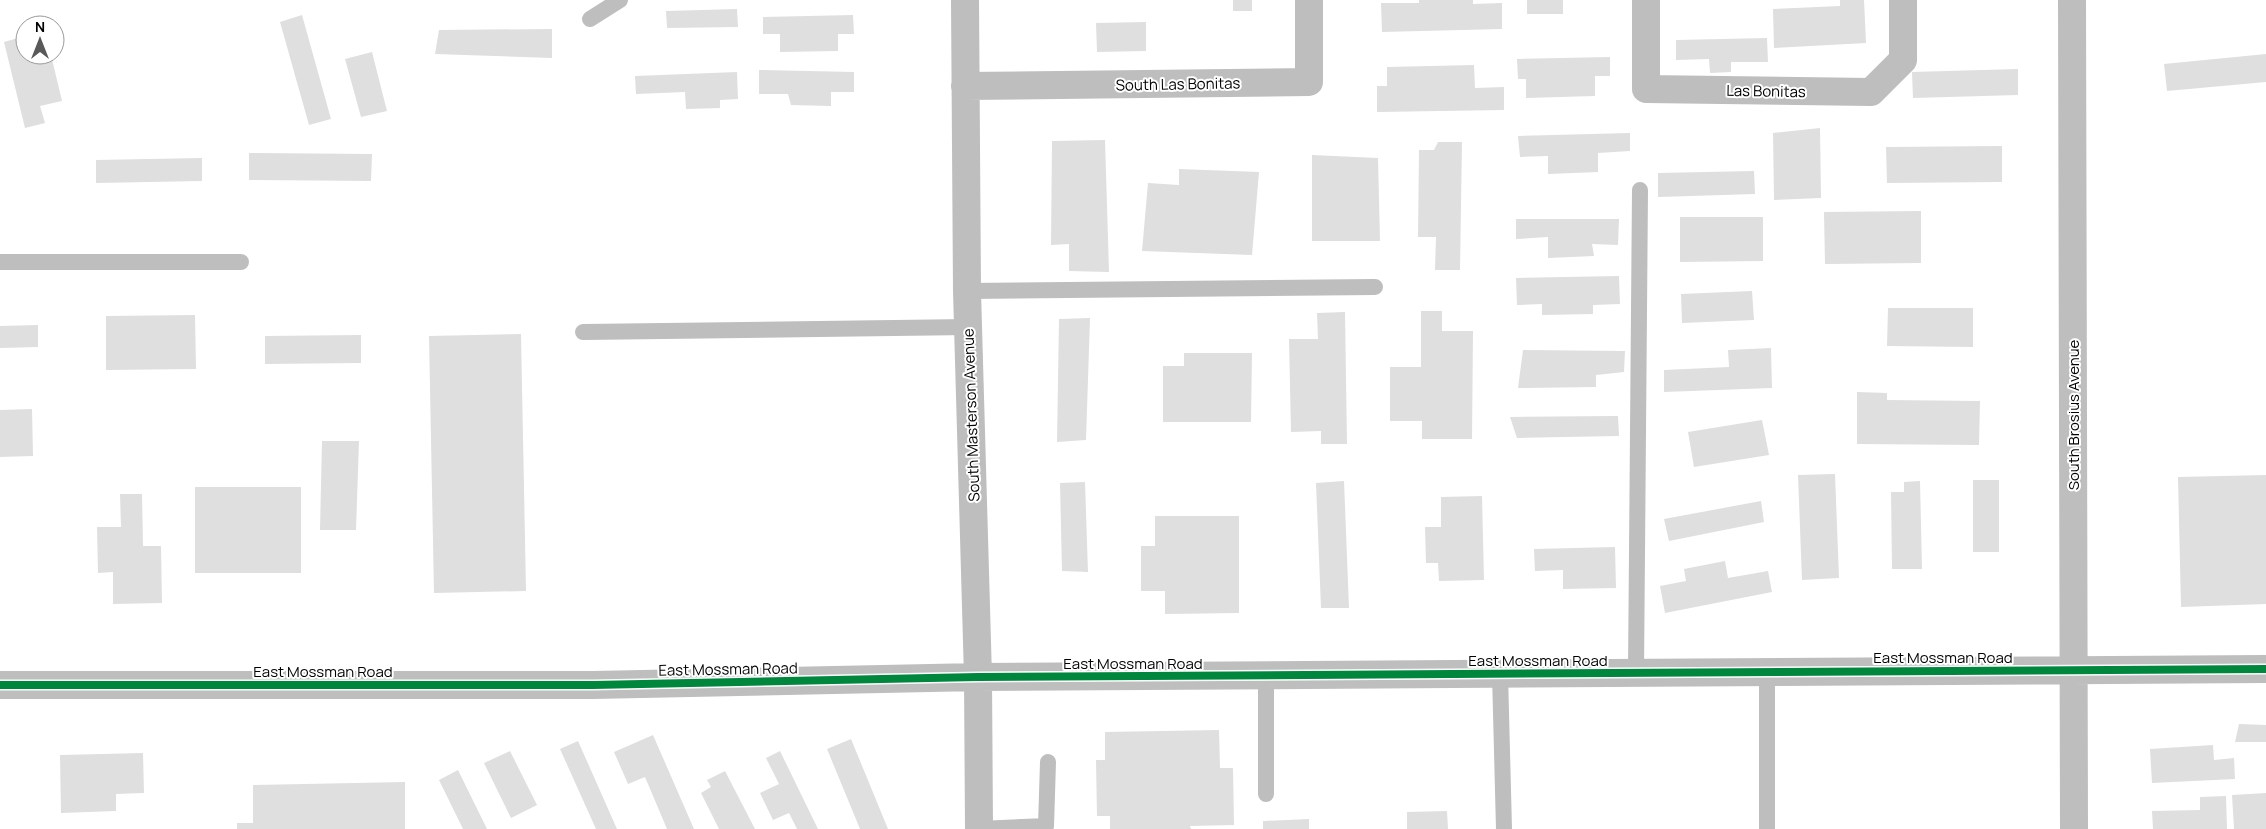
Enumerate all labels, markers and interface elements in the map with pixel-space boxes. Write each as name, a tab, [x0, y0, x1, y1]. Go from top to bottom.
north arrow	[15, 15, 65, 65]
text: N	[35, 17, 45, 36]
street label: South Las Bonitas	[1116, 72, 1241, 96]
street label: Las Bonitas	[1726, 80, 1806, 102]
street label: South Masterson Avenue	[957, 328, 985, 502]
street label: South Brosius Avenue	[2063, 339, 2084, 490]
street label: East Mossman Road	[1873, 647, 2013, 668]
street label: East Mossman Road	[1468, 650, 1608, 671]
street label: East Mossman Road	[1063, 653, 1203, 674]
street label: East Mossman Road	[658, 657, 798, 681]
street label: East Mossman Road	[253, 661, 393, 682]

